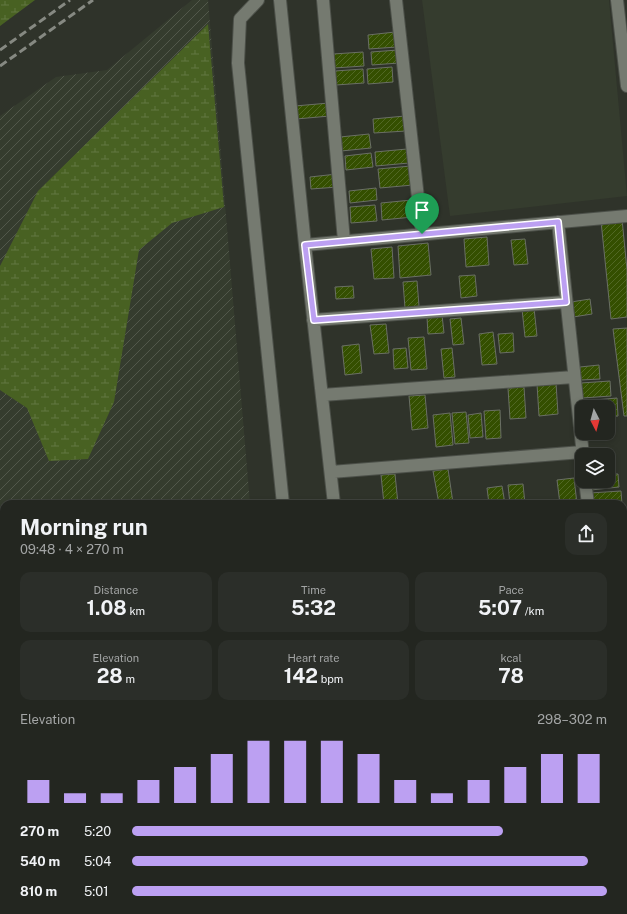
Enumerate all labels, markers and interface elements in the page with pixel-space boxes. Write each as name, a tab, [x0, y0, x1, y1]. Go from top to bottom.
pin	[405, 193, 439, 234]
icon: arrive	[411, 199, 433, 221]
north arrow	[575, 400, 615, 440]
map controls	[575, 400, 615, 488]
button: layers	[575, 448, 615, 488]
button: share	[565, 513, 607, 555]
text: Morning run	[20, 514, 148, 540]
text: 09:48 · 4 × 270 m	[20, 542, 124, 557]
text: Distance	[94, 584, 138, 596]
text: Time	[301, 584, 326, 596]
text: Pace	[499, 584, 524, 596]
text: 1.08	[87, 596, 127, 620]
text: 5:32	[291, 596, 336, 620]
text: 5:07	[478, 596, 522, 620]
text: km	[127, 605, 145, 617]
text: /km	[522, 605, 544, 617]
text: Elevation	[92, 652, 139, 664]
text: Heart rate	[287, 652, 339, 664]
text: kcal	[501, 652, 522, 664]
text: 28	[97, 664, 123, 688]
text: 142	[284, 664, 318, 688]
text: 78	[498, 664, 524, 688]
text: m	[123, 673, 135, 685]
text: bpm	[318, 673, 343, 685]
text: Elevation	[20, 712, 75, 727]
text: 298–302 m	[537, 712, 607, 727]
text: 270 m	[20, 824, 59, 839]
text: 5:20	[84, 824, 111, 839]
text: 540 m	[20, 854, 60, 869]
text: 5:04	[84, 854, 111, 869]
text: 810 m	[20, 884, 57, 899]
text: 5:01	[84, 884, 109, 899]

